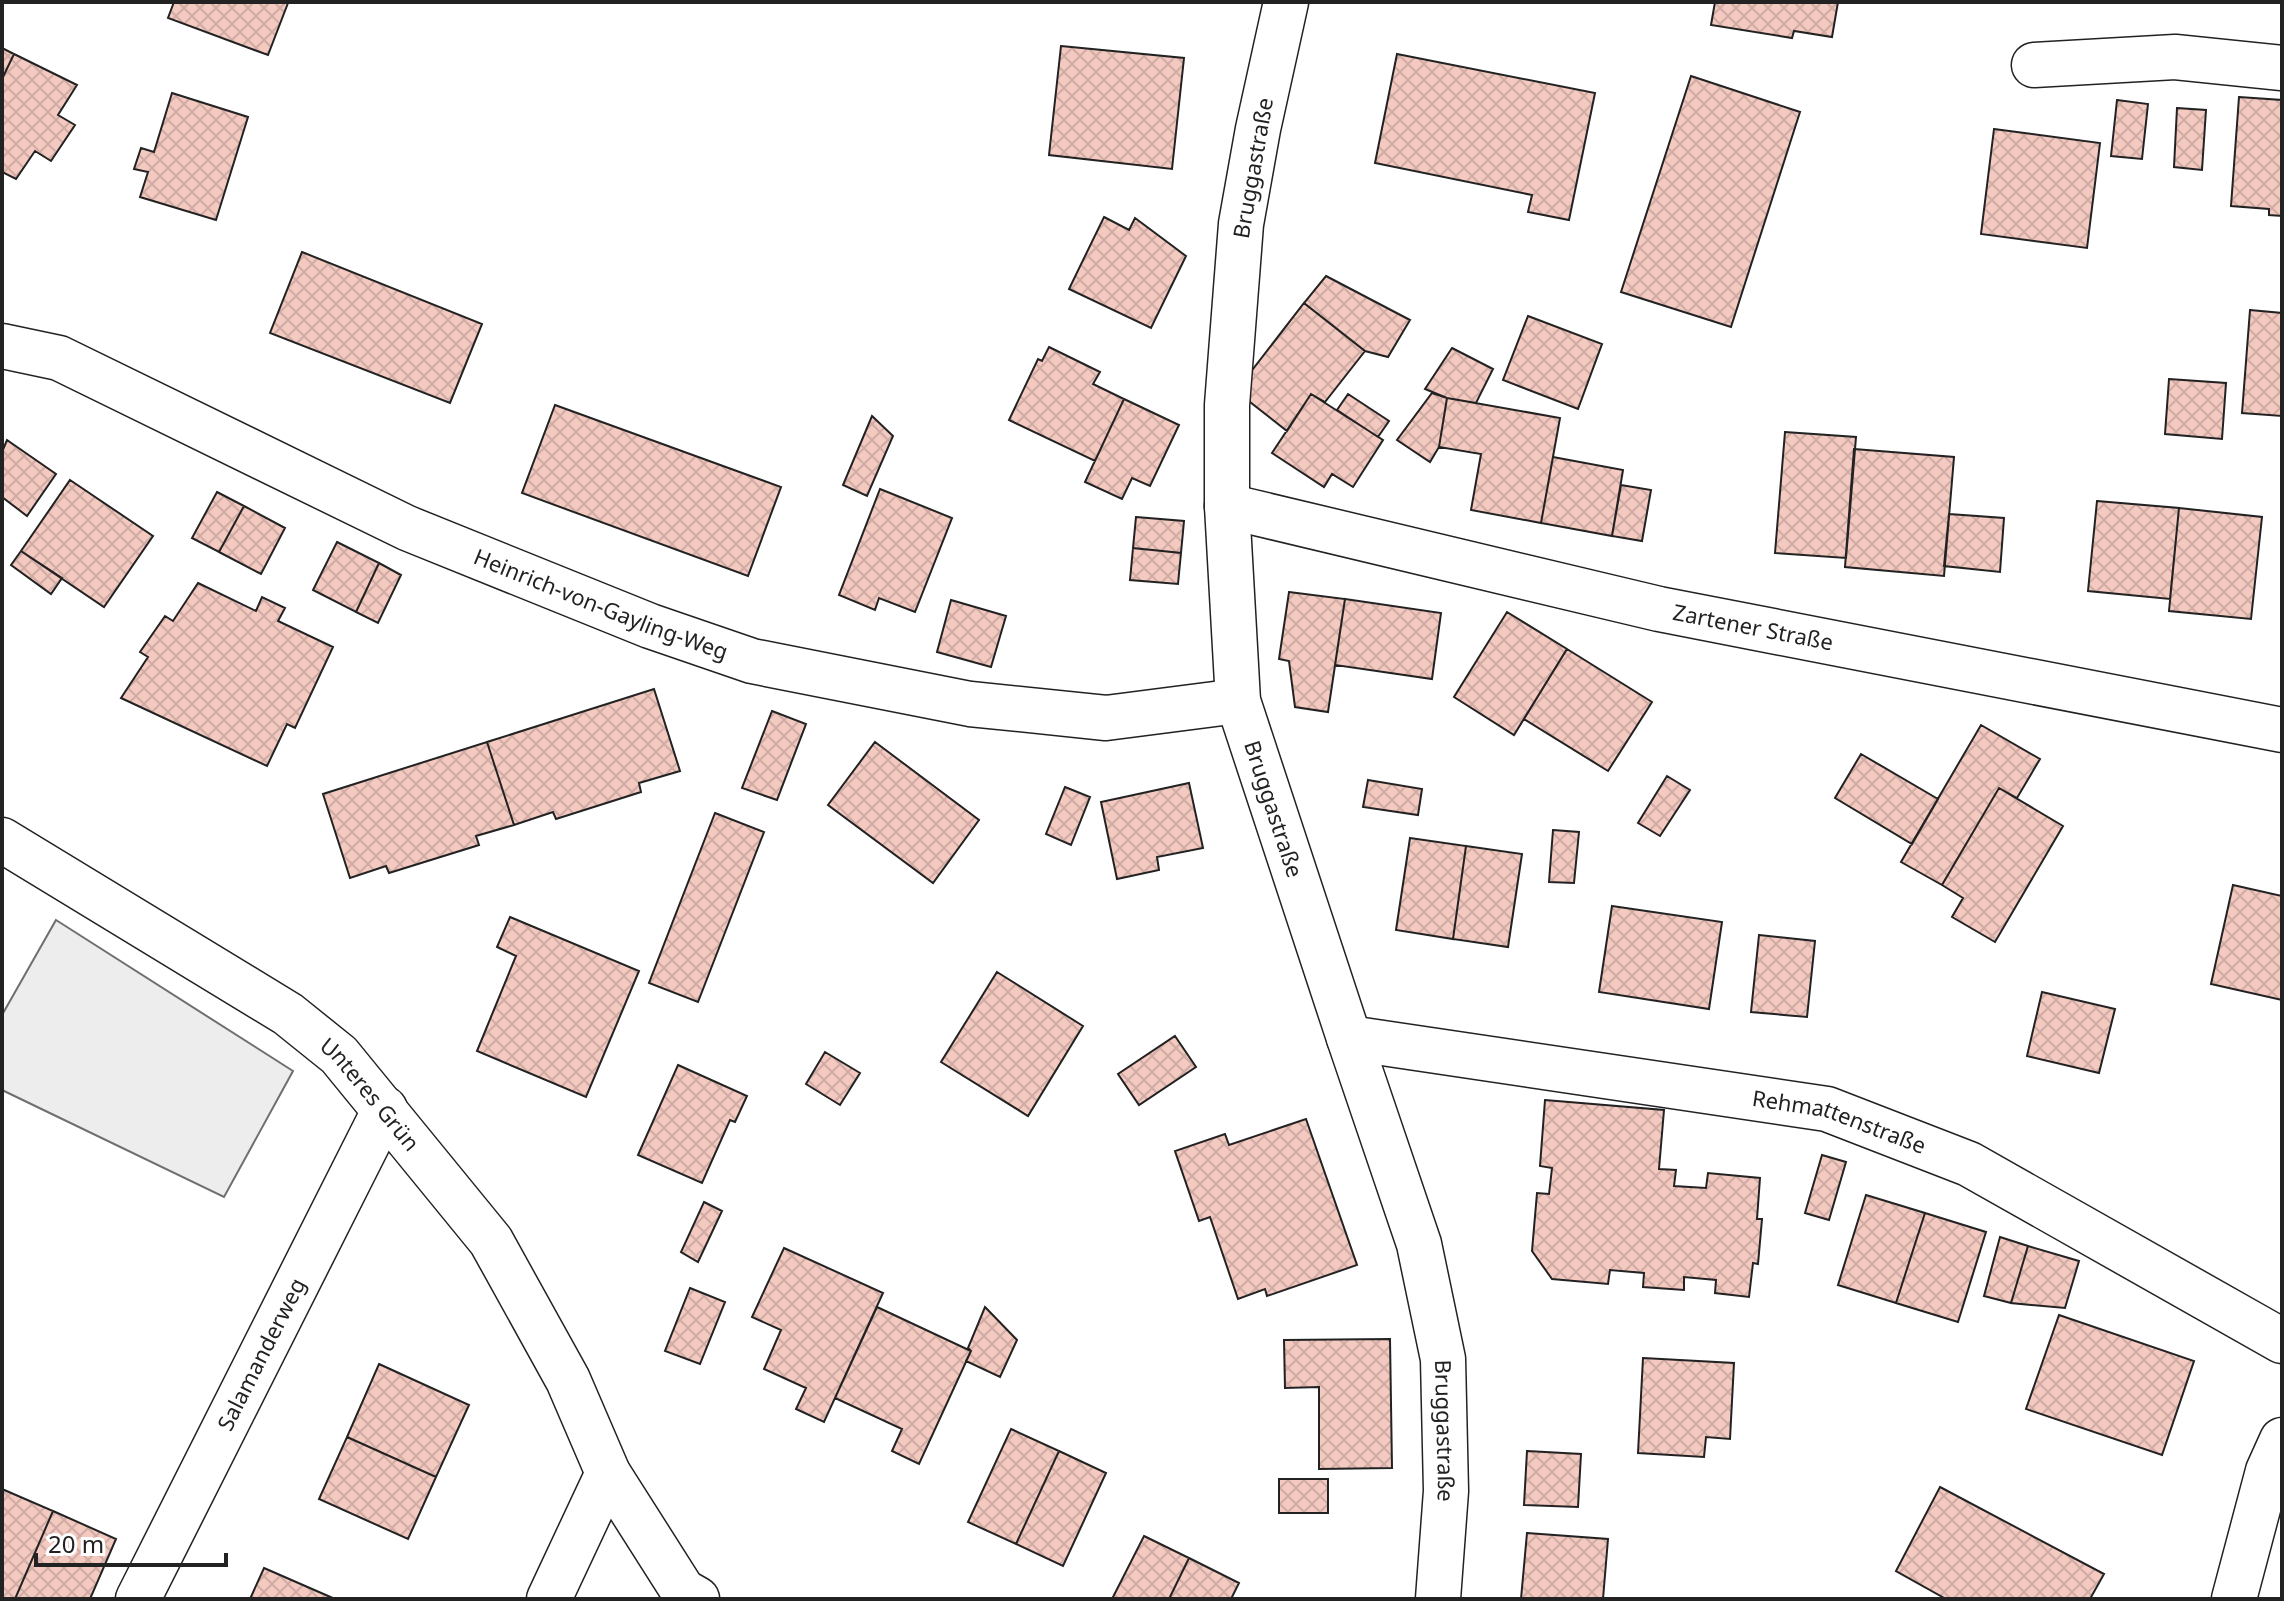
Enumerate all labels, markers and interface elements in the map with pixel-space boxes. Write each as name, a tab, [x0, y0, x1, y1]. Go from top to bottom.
street label: Bruggastraße	[1225, 95, 1279, 240]
street label: Heinrich-von-Gayling-Weg	[470, 541, 732, 666]
street label: Zartener Straße	[1671, 596, 1836, 657]
street label: Bruggastraße	[1238, 736, 1311, 881]
street label: Unteres Grün	[315, 1030, 427, 1157]
street label: Rehmattenstraße	[1750, 1082, 1931, 1160]
street label: Salamanderweg	[209, 1272, 311, 1435]
street label: Bruggastraße	[1429, 1359, 1462, 1503]
scale bar	[36, 1517, 226, 1567]
text: 20 m	[48, 1527, 104, 1560]

